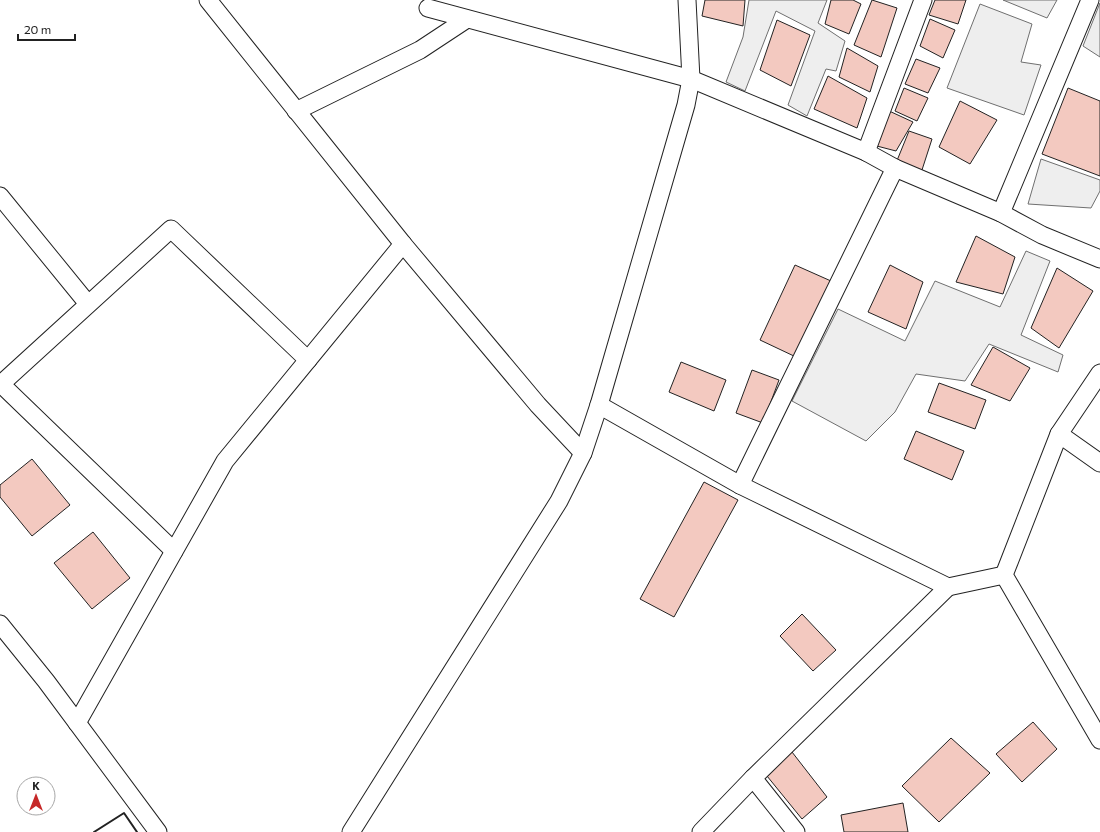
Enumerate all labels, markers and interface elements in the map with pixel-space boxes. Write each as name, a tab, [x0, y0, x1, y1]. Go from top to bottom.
scale bar	[18, 16, 75, 42]
text: 20 m	[24, 22, 51, 36]
north arrow	[16, 776, 56, 816]
text: K	[32, 779, 40, 792]

